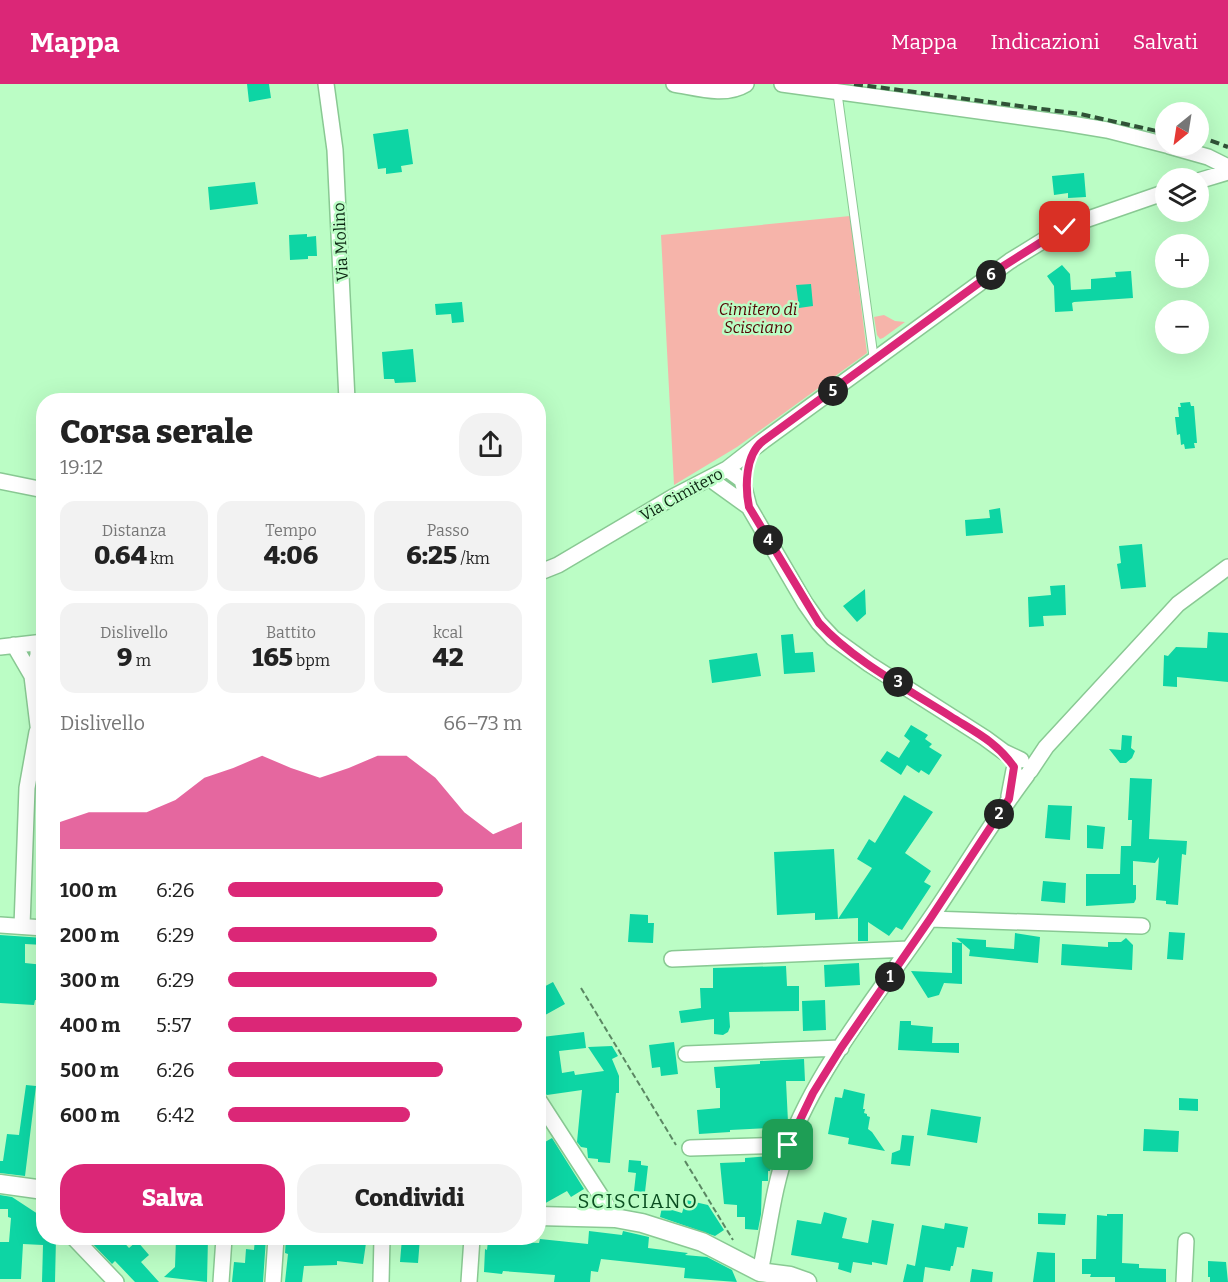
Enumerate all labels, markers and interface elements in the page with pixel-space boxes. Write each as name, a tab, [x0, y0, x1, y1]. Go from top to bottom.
text: Mappa	[30, 26, 120, 59]
text: Mappa	[891, 29, 957, 55]
text: Indicazioni	[990, 29, 1100, 55]
text: Salvati	[1133, 29, 1198, 55]
north arrow	[1155, 102, 1209, 156]
map controls	[1155, 102, 1209, 354]
button: layers	[1155, 168, 1209, 222]
pin	[1039, 201, 1090, 252]
street label: Via Molino	[329, 202, 352, 282]
icon: check	[1048, 210, 1081, 243]
button: +	[1155, 234, 1209, 288]
pin: 6	[976, 260, 1006, 290]
text: 6	[986, 265, 996, 284]
park label: Cimitero di Scisciano	[719, 300, 798, 337]
button: −	[1155, 300, 1209, 354]
pin: 5	[818, 376, 848, 406]
text: 5	[829, 381, 837, 400]
text: Corsa serale	[60, 412, 253, 452]
button: share	[459, 413, 522, 476]
text: 19:12	[60, 455, 103, 479]
street label: Via Cimitero	[637, 464, 726, 525]
text: Distanza	[102, 521, 166, 540]
text: Tempo	[265, 521, 317, 540]
text: Passo	[427, 521, 469, 540]
pin: 4	[753, 525, 783, 555]
text: 4	[763, 530, 773, 549]
text: 0.64	[94, 540, 147, 571]
text: 4:06	[264, 540, 318, 571]
text: 6:25	[406, 540, 457, 571]
text: km	[147, 549, 174, 568]
text: /km	[457, 549, 490, 568]
text: Dislivello	[100, 623, 168, 642]
text: Battito	[266, 623, 316, 642]
text: kcal	[433, 623, 463, 642]
text: 9	[117, 642, 132, 673]
text: 165	[252, 642, 293, 673]
text: 42	[432, 642, 464, 673]
text: m	[132, 651, 151, 670]
text: bpm	[293, 651, 330, 670]
pin: 3	[883, 667, 913, 697]
text: 3	[893, 672, 903, 691]
text: Dislivello	[60, 711, 145, 735]
text: 66–73 m	[443, 711, 522, 735]
pin: 2	[984, 799, 1014, 829]
text: 2	[994, 804, 1004, 823]
text: 100 m	[60, 878, 117, 902]
text: 6:26	[156, 878, 195, 902]
text: 200 m	[60, 923, 119, 947]
text: 6:29	[156, 923, 195, 947]
pin: 1	[875, 962, 905, 992]
text: 1	[887, 967, 893, 986]
text: 300 m	[60, 968, 120, 992]
text: 6:29	[156, 968, 195, 992]
text: 400 m	[60, 1013, 120, 1037]
text: 5:57	[156, 1013, 191, 1037]
text: 500 m	[60, 1058, 119, 1082]
text: 6:26	[156, 1058, 195, 1082]
text: 600 m	[60, 1103, 120, 1127]
text: 6:42	[156, 1103, 195, 1127]
pin	[762, 1119, 813, 1170]
icon: arrive	[771, 1128, 804, 1161]
button: Salva	[60, 1164, 285, 1233]
button: Condividi	[297, 1164, 522, 1233]
district label: SCISCIANO	[578, 1189, 698, 1213]

